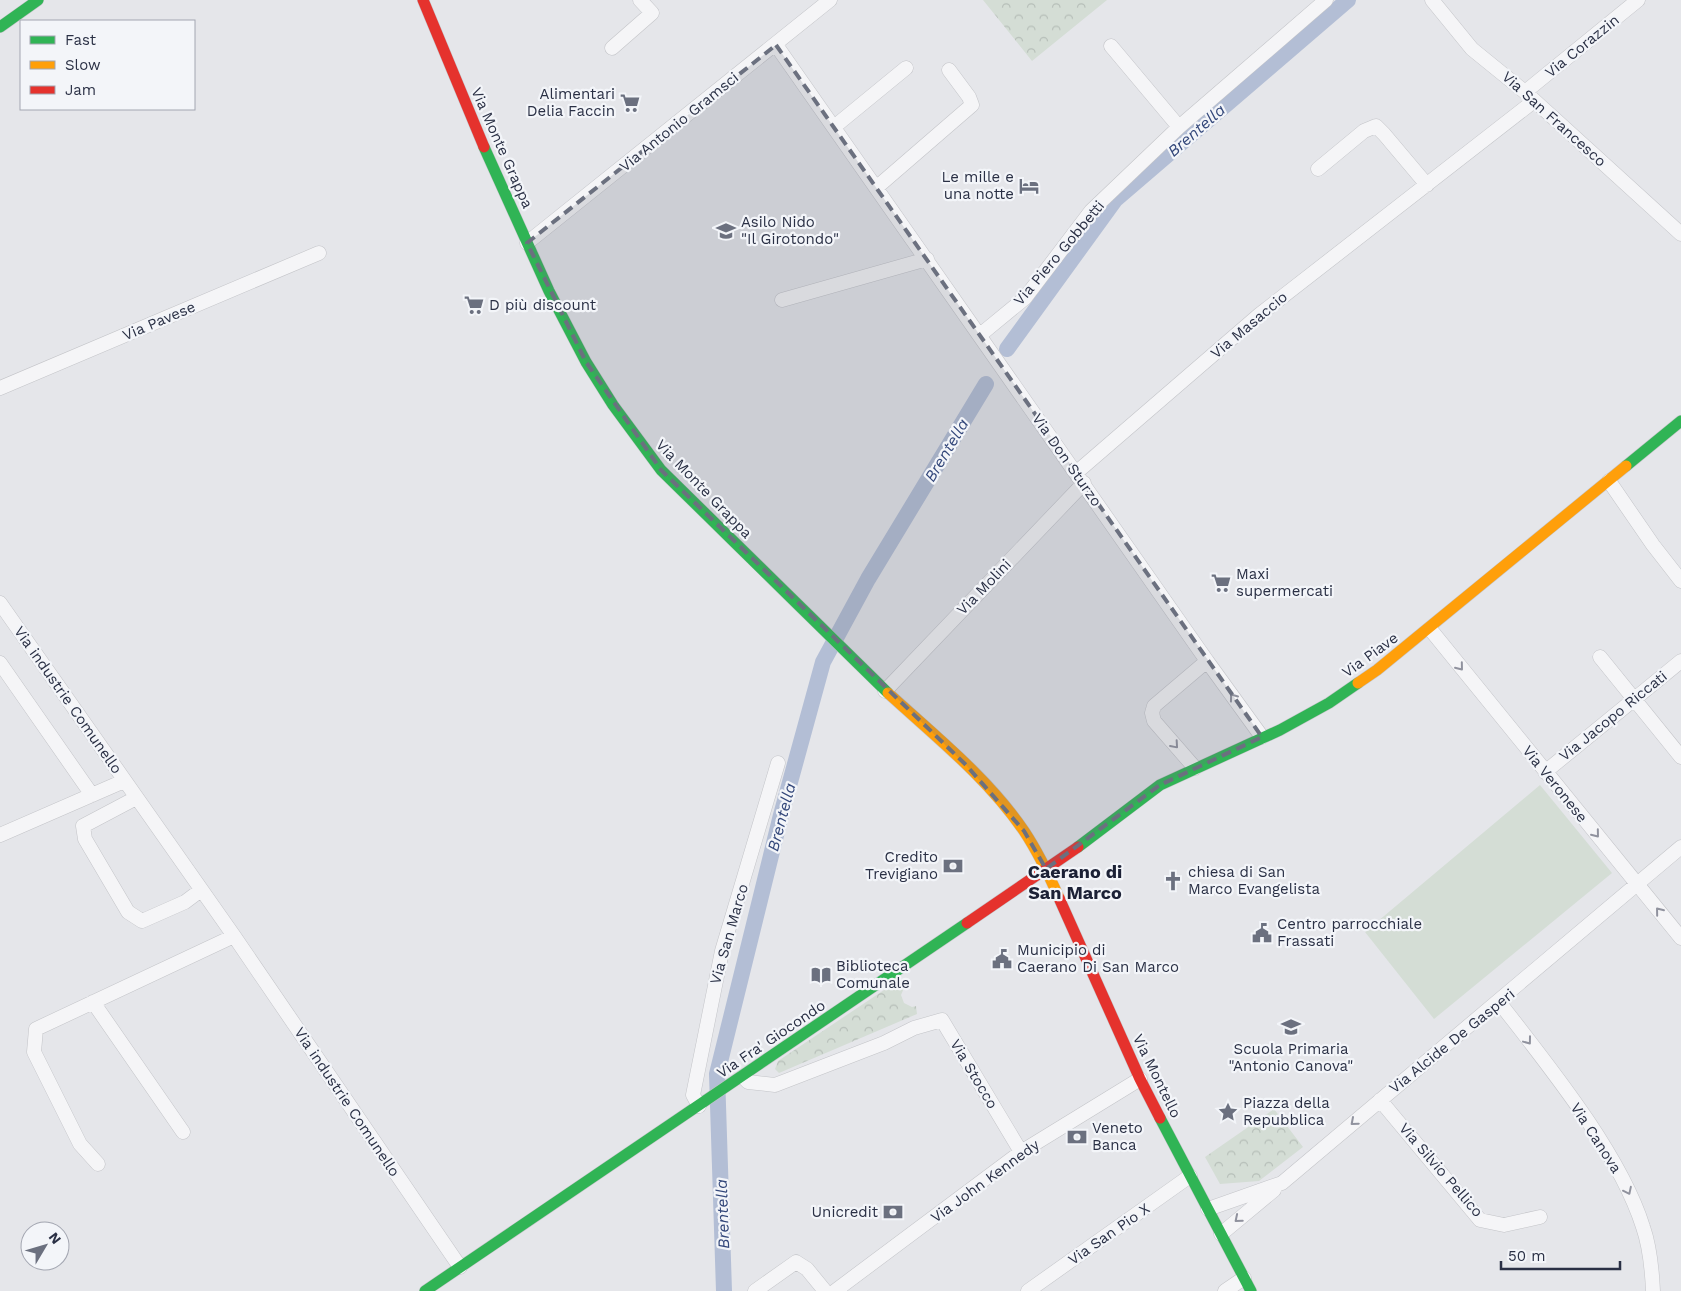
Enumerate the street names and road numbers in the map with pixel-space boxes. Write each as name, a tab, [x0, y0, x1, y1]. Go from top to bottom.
street label: Via Corazzin	[1541, 11, 1623, 81]
street label: Via Antonio Gramsci	[616, 68, 742, 176]
street label: Via San Francesco	[1498, 68, 1610, 170]
street label: Via Monte Grappa	[467, 85, 537, 212]
street label: Via Piero Gobbetti	[1010, 197, 1108, 309]
street label: Via Masaccio	[1207, 288, 1291, 362]
street label: Via Pavese	[120, 298, 198, 344]
street label: Via Don Sturzo	[1028, 410, 1106, 510]
street label: Via Monte Grappa	[652, 436, 756, 543]
street label: Via Molini	[953, 555, 1015, 619]
street label: Via industrie Comunello	[10, 623, 126, 777]
street label: Via Piave	[1338, 629, 1402, 681]
street label: Via Jacopo Riccati	[1555, 667, 1671, 765]
street label: Via Veronese	[1519, 742, 1591, 826]
street label: Via San Marco	[706, 882, 752, 986]
street label: Via Alcide De Gasperi	[1386, 985, 1518, 1097]
street label: Via Fra' Giocondo	[713, 996, 829, 1082]
street label: Via industrie Comunello	[290, 1024, 404, 1180]
street label: Via Montello	[1129, 1031, 1185, 1121]
street label: Via Stocco	[946, 1036, 1002, 1112]
street label: Via Canova	[1567, 1099, 1626, 1177]
street label: Via Silvio Pellico	[1395, 1119, 1487, 1221]
street label: Via John Kennedy	[927, 1135, 1043, 1226]
street label: Via San Pio X	[1065, 1199, 1153, 1269]

